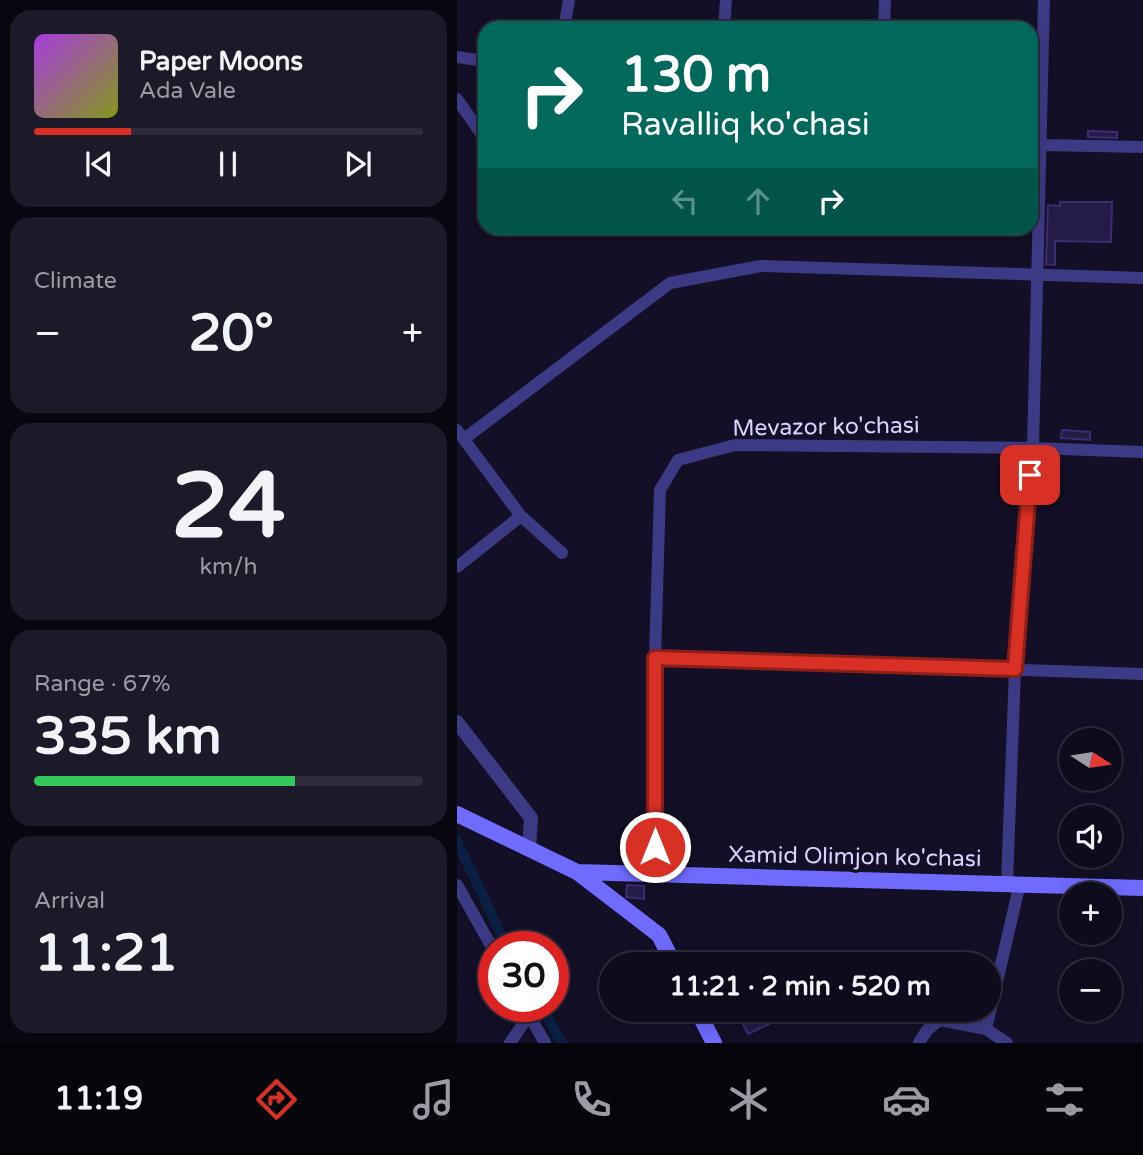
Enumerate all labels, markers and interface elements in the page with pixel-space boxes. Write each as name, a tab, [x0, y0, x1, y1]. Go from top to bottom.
text: Paper Moons	[139, 46, 303, 77]
text: 130 m	[621, 46, 771, 105]
icon: right	[506, 49, 597, 140]
text: Ada Vale	[139, 77, 236, 105]
text: Ravalliq ko'chasi	[621, 106, 870, 144]
icon: previous	[80, 145, 118, 183]
icon: pause	[209, 145, 247, 183]
icon: next	[339, 145, 377, 183]
icon: left	[666, 182, 704, 220]
icon: ahead	[739, 182, 777, 220]
icon: right	[812, 182, 850, 220]
text: Climate	[34, 267, 117, 295]
text: 20°	[189, 302, 274, 365]
text: −	[34, 311, 61, 357]
text: +	[402, 311, 423, 357]
street label: Mevazor ko'chasi	[732, 411, 920, 443]
pin	[1000, 445, 1060, 505]
text: 24	[171, 452, 286, 562]
icon: arrive	[1011, 456, 1049, 494]
text: km/h	[200, 553, 257, 581]
text: Range · 67%	[34, 670, 170, 698]
text: 335 km	[34, 705, 222, 768]
north arrow	[1059, 728, 1122, 791]
map controls	[1059, 728, 1122, 1022]
button: sound	[1059, 805, 1122, 868]
position arrow	[618, 810, 692, 884]
street label: Xamid Olimjon ko'chasi	[728, 841, 982, 873]
button: +	[1059, 882, 1122, 945]
text: Arrival	[34, 887, 105, 915]
text: 11:21	[34, 922, 178, 985]
speed limit sign: 30	[478, 931, 569, 1022]
button: −	[1059, 959, 1122, 1022]
text: 11:21 · 2 min · 520 m	[669, 971, 931, 1002]
icon: directions	[252, 1075, 301, 1124]
icon: music	[409, 1075, 458, 1124]
icon: phone	[567, 1075, 616, 1124]
icon: climate	[724, 1075, 773, 1124]
icon: car	[882, 1075, 931, 1124]
icon: filters	[1040, 1075, 1089, 1124]
text: 11:19	[54, 1080, 143, 1118]

